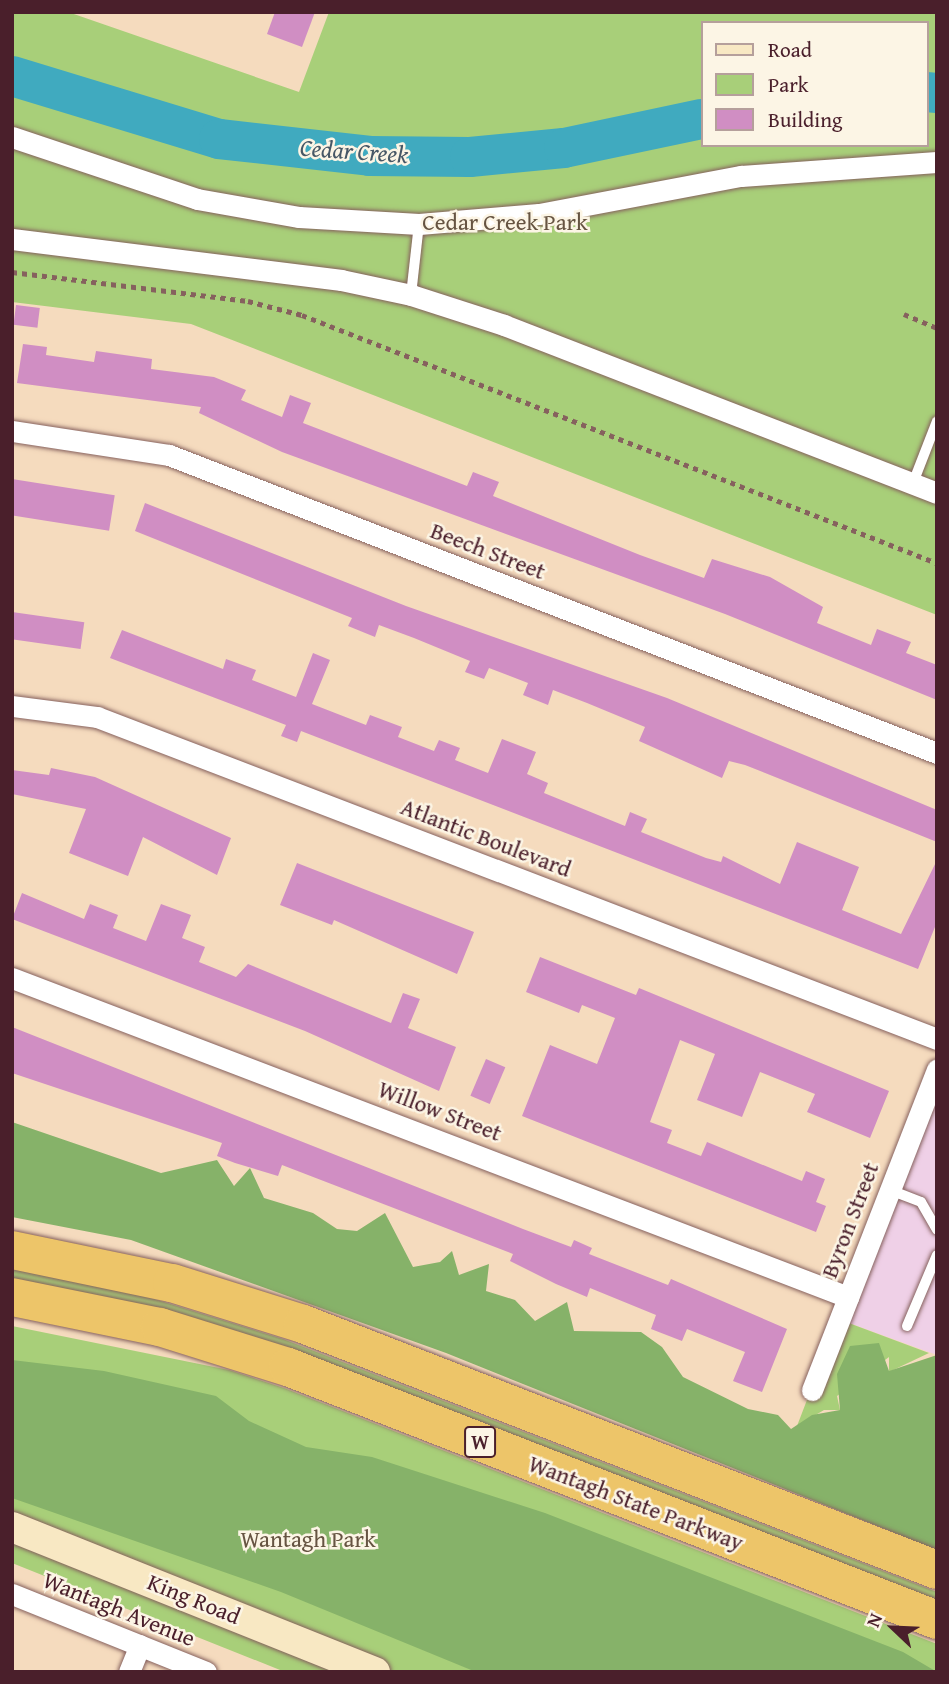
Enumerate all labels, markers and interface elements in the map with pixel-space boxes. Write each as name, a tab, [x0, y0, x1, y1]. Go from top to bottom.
legend	[701, 21, 928, 147]
text: Road	[768, 34, 812, 65]
text: Park	[768, 69, 809, 100]
text: Building	[768, 104, 842, 135]
water label: Cedar Creek	[299, 133, 409, 169]
park label: Cedar Creek Park	[422, 208, 588, 236]
street label: Beech Street	[427, 517, 549, 585]
street label: Atlantic Boulevard	[397, 793, 575, 883]
street label: Willow Street	[374, 1075, 506, 1147]
street label: Byron Street	[815, 1158, 885, 1282]
road number: W	[462, 1424, 498, 1460]
street label: Wantagh State Parkway	[525, 1449, 747, 1557]
park label: Wantagh Park	[240, 1525, 376, 1553]
street label: Wantagh Avenue	[39, 1566, 199, 1652]
street label: King Road	[144, 1568, 244, 1630]
north arrow	[858, 1593, 928, 1663]
text: N	[858, 1608, 889, 1631]

